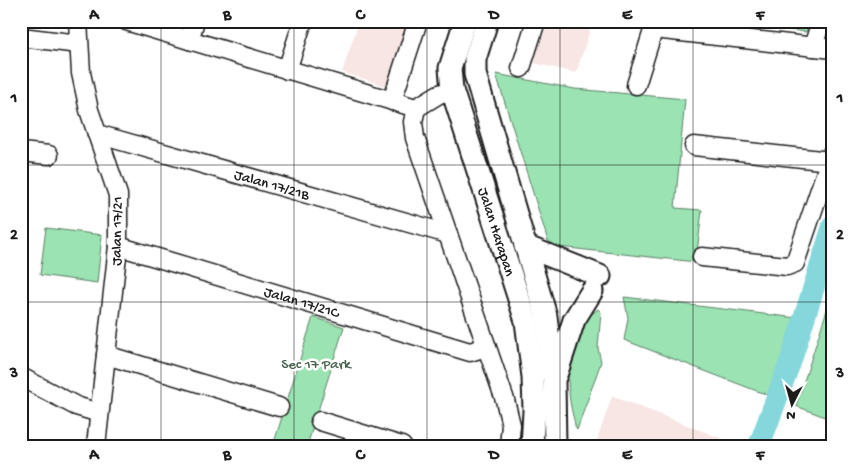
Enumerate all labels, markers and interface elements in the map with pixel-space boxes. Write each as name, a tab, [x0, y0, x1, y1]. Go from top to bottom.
text: A	[88, 7, 100, 26]
text: B	[222, 7, 232, 26]
text: C	[355, 7, 366, 26]
text: D	[487, 7, 500, 26]
text: E	[622, 7, 633, 26]
text: F	[755, 7, 766, 26]
text: 1	[10, 90, 17, 109]
text: 1	[836, 90, 843, 109]
street label: Jalan 17/21B	[232, 167, 311, 205]
street label: Jalan Harapan	[473, 186, 518, 279]
street label: Jalan 17/21	[108, 196, 128, 266]
text: 2	[10, 227, 18, 246]
text: 2	[836, 227, 844, 246]
street label: Jalan 17/21C	[261, 283, 342, 323]
park label: Sec 17 Park	[281, 356, 352, 374]
text: 3	[9, 365, 18, 384]
text: 3	[835, 365, 844, 384]
north arrow	[766, 380, 816, 430]
text: N	[785, 406, 796, 423]
text: A	[88, 447, 100, 466]
text: B	[222, 447, 232, 466]
text: C	[355, 447, 366, 466]
text: D	[487, 447, 500, 466]
text: E	[622, 447, 633, 466]
text: F	[755, 447, 766, 466]

